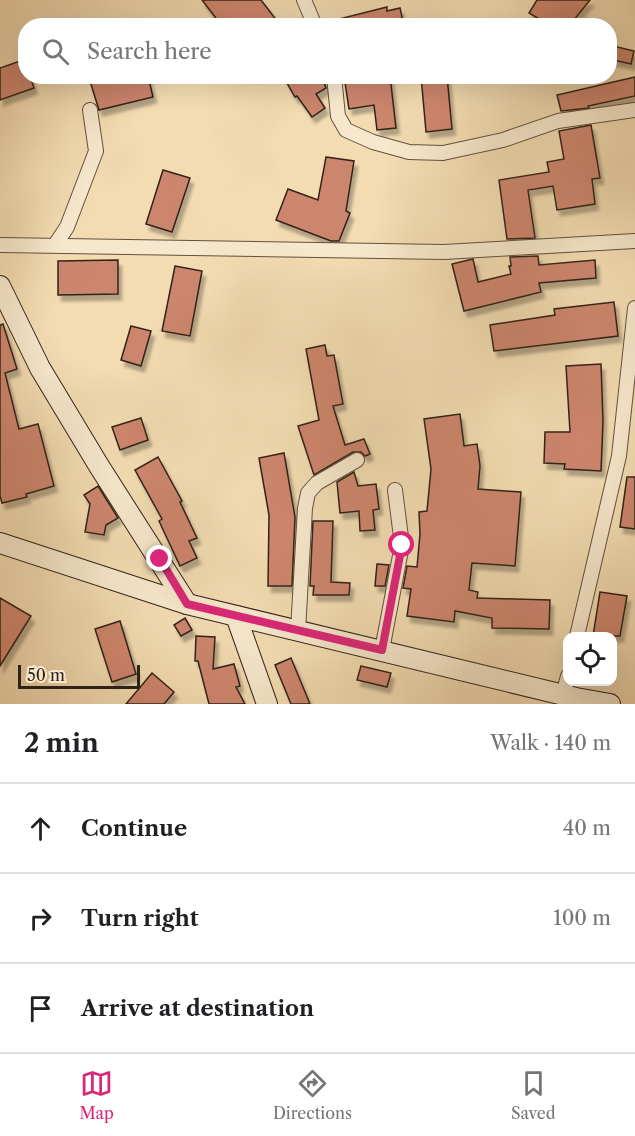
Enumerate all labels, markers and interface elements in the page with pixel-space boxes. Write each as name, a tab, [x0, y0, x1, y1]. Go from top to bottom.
search box	[18, 18, 617, 84]
icon: search	[39, 35, 72, 68]
text: Search here	[87, 38, 212, 65]
route start	[388, 531, 414, 557]
route end	[146, 545, 172, 571]
map controls	[563, 632, 617, 686]
button: locate	[563, 632, 617, 686]
scale bar	[18, 662, 140, 690]
text: 50 m	[27, 665, 65, 685]
text: 2 min	[24, 727, 99, 759]
text: Walk · 140 m	[490, 731, 611, 755]
icon: ahead	[24, 812, 57, 845]
text: Continue	[81, 815, 187, 842]
text: 40 m	[563, 816, 611, 840]
icon: right	[24, 902, 57, 935]
text: Turn right	[81, 905, 199, 932]
text: 100 m	[553, 906, 611, 930]
icon: arrive	[24, 992, 57, 1025]
text: Arrive at destination	[81, 995, 314, 1022]
tab: Map	[80, 1067, 114, 1123]
tab: Directions	[273, 1067, 352, 1123]
tab: Saved	[511, 1067, 555, 1123]

